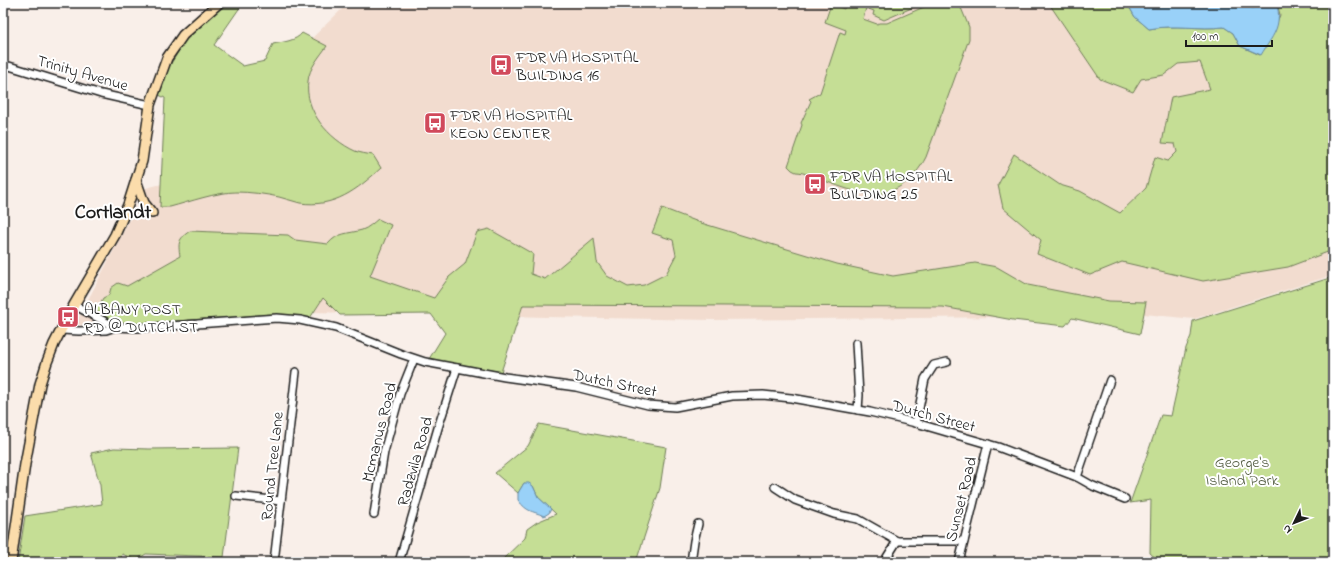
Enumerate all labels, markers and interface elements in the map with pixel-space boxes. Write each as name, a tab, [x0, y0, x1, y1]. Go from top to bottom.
scale bar	[1186, 22, 1272, 48]
text: 100 m	[1192, 28, 1219, 46]
place label: FDR VA HOSPITAL BUILDING 16	[515, 46, 639, 88]
street label: Trinity Avenue	[34, 49, 132, 99]
bus stop icon: FDR VA HOSPITAL BUILDING 16	[488, 52, 514, 78]
place label: FDR VA HOSPITAL KEON CENTER	[449, 104, 573, 146]
bus stop icon: FDR VA HOSPITAL KEON CENTER	[422, 110, 448, 136]
place label: FDR VA HOSPITAL BUILDING 25	[829, 165, 953, 207]
bus stop icon: FDR VA HOSPITAL BUILDING 25	[802, 171, 828, 197]
district label: Cortlandt	[75, 199, 151, 228]
place label: ALBANY POST RD @ DUTCH ST	[84, 298, 198, 340]
bus stop icon: ALBANY POST RD @ DUTCH ST	[55, 304, 81, 330]
street label: Dutch Street	[569, 363, 659, 405]
street label: Mcmanus Road	[356, 380, 404, 485]
street label: Dutch Street	[888, 394, 978, 440]
street label: Round Tree Lane	[255, 410, 291, 522]
street label: Radzvila Road	[392, 414, 440, 509]
park label: George's Island Park	[1205, 451, 1280, 493]
street label: Sunset Road	[940, 454, 984, 544]
north arrow	[1274, 503, 1314, 543]
text: N	[1279, 521, 1296, 537]

